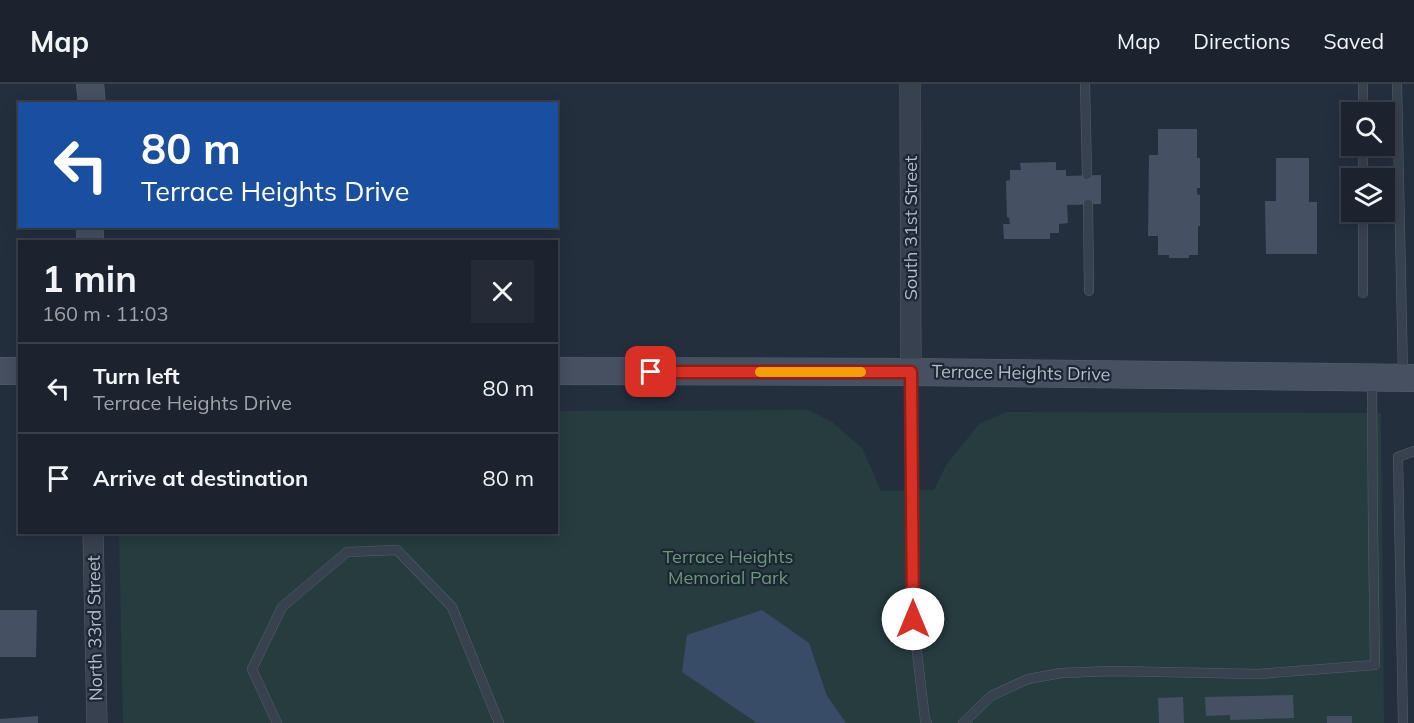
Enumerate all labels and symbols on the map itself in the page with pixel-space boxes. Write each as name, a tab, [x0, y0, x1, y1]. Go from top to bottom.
street label: South 31st Street	[899, 156, 922, 300]
pin	[625, 346, 676, 397]
street label: Terrace Heights Drive	[931, 359, 1111, 386]
park label: Terrace Heights Memorial Park	[663, 545, 793, 589]
street label: North 33rd Street	[82, 555, 107, 701]
position arrow	[881, 587, 945, 651]

